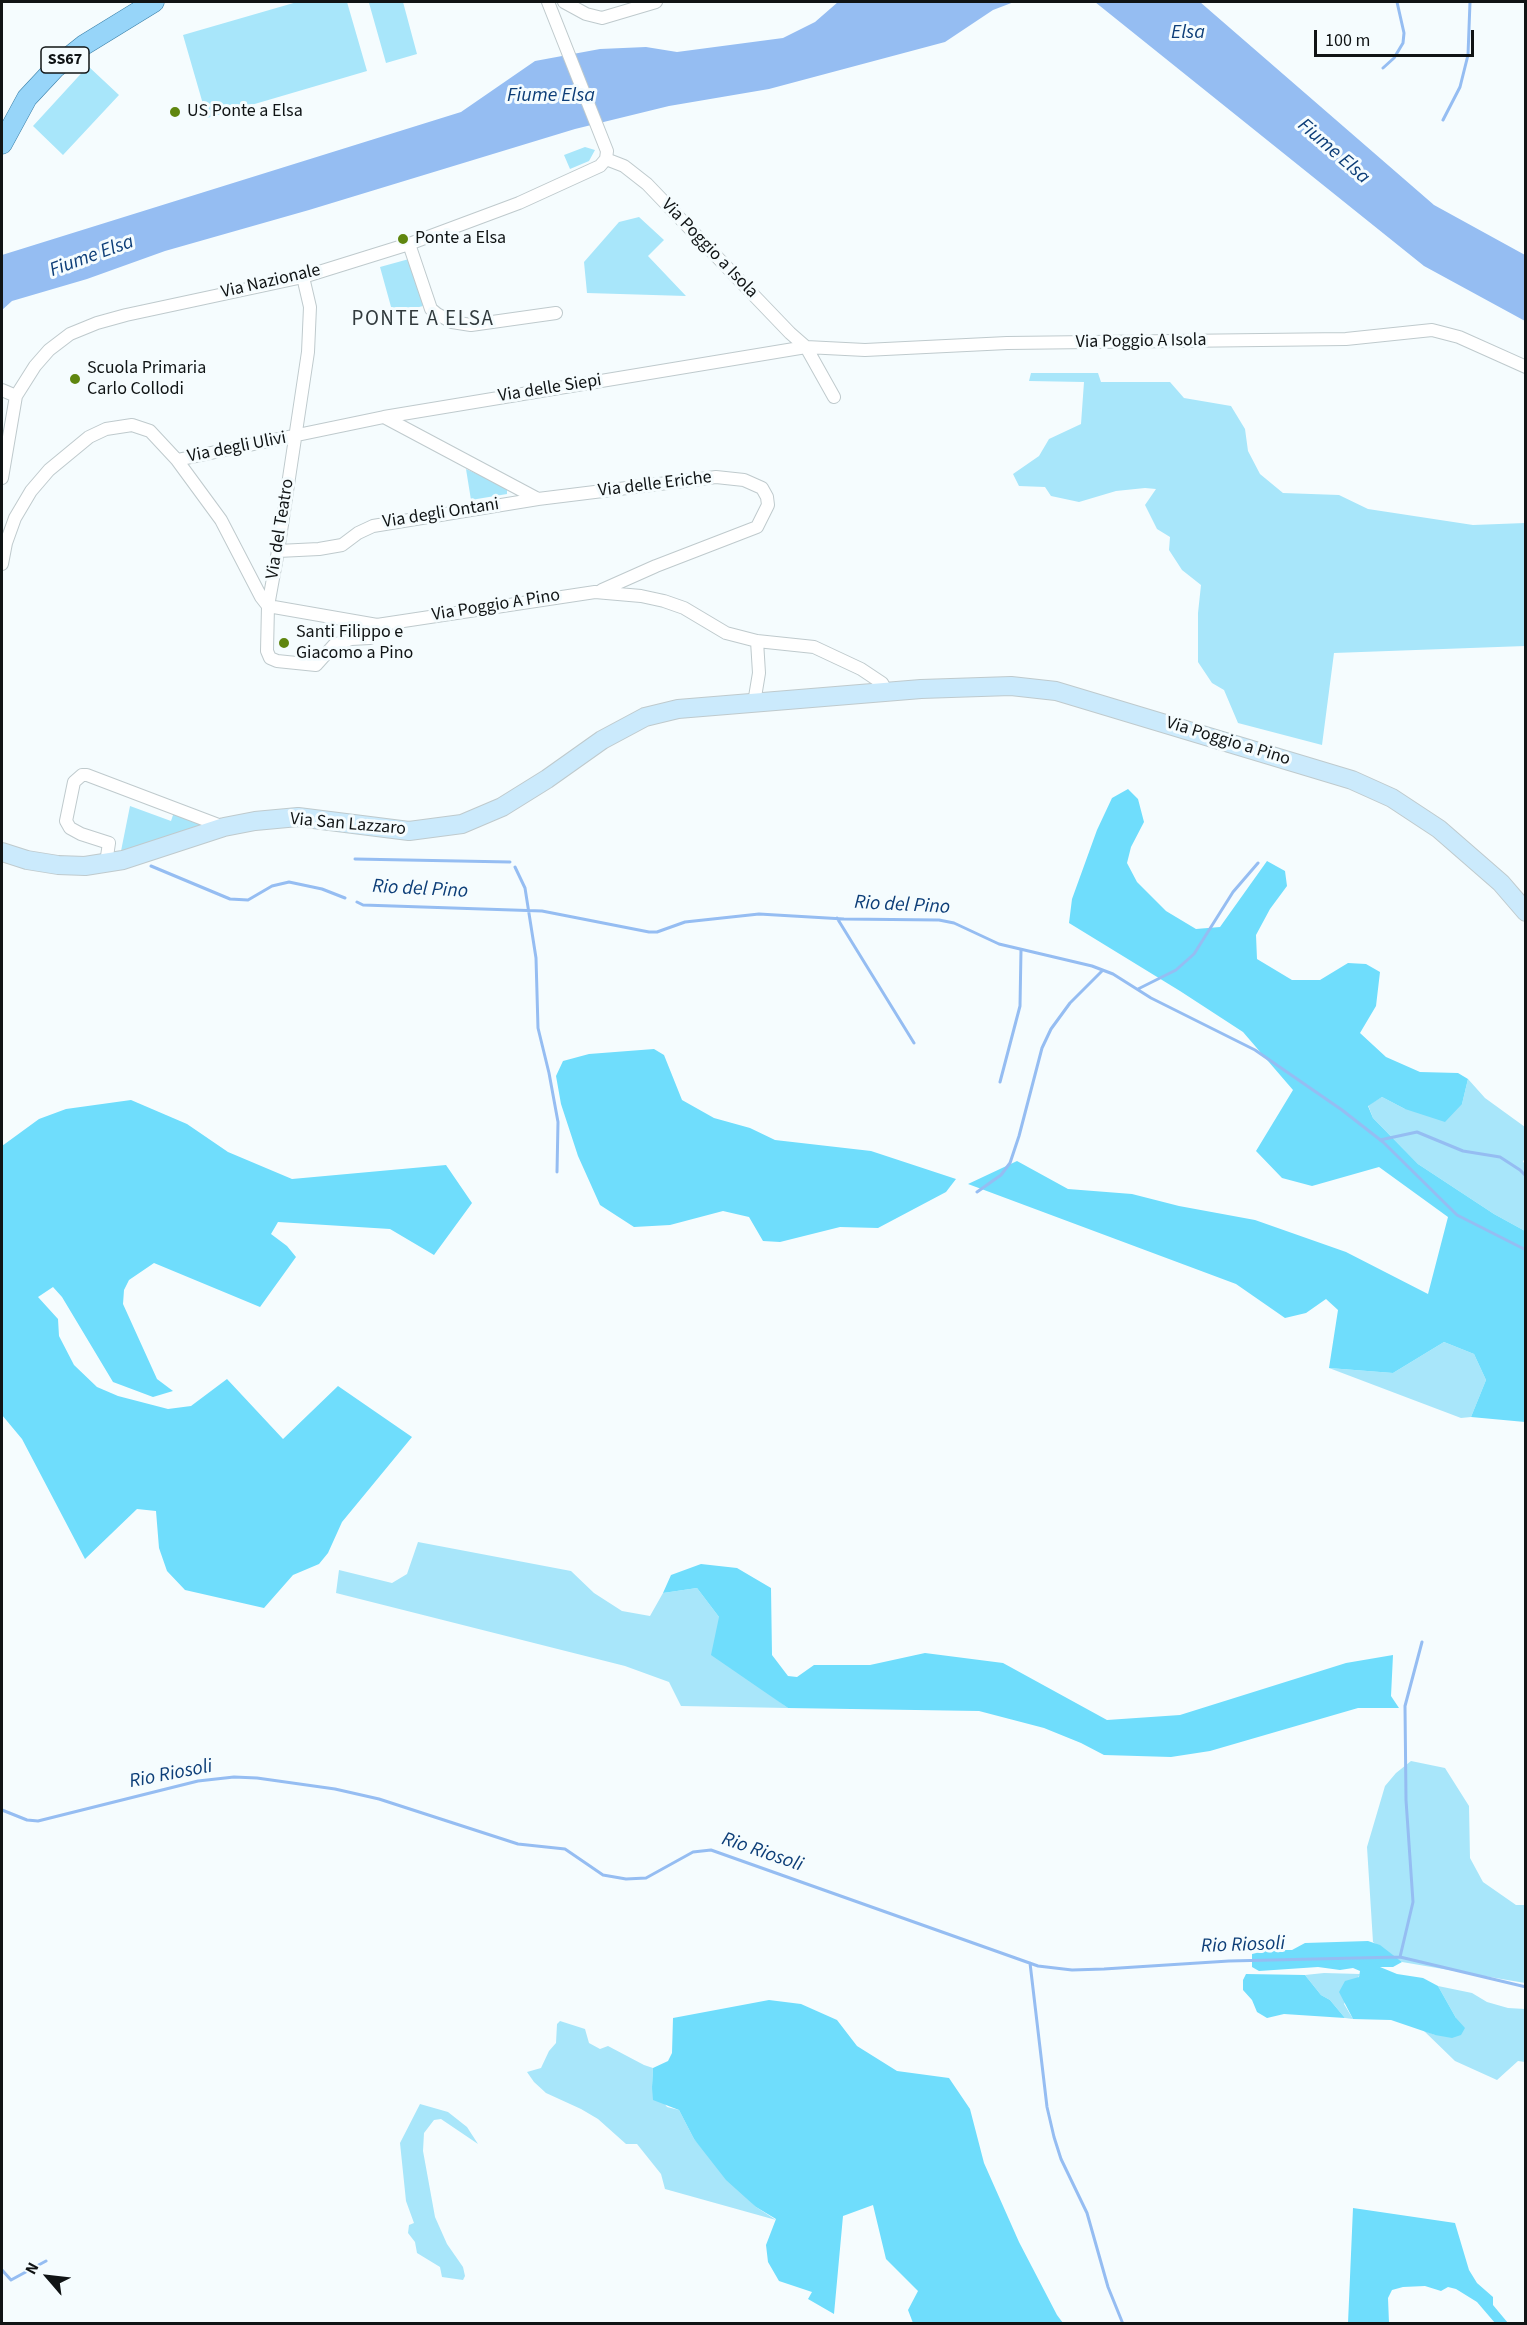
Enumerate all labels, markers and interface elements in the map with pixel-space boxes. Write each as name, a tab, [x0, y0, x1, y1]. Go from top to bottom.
scale bar	[1317, 18, 1478, 56]
water label: Elsa	[1171, 22, 1205, 46]
text: 100 m	[1325, 28, 1370, 53]
road number: SS67	[41, 47, 89, 73]
water label: Fiume Elsa	[507, 85, 595, 109]
place label: US Ponte a Elsa	[187, 101, 303, 123]
marker: US Ponte a Elsa	[168, 105, 182, 119]
water label: Fiume Elsa	[1292, 114, 1374, 190]
street label: Via Poggio a Isola	[656, 195, 762, 303]
place label: Ponte a Elsa	[415, 228, 506, 250]
water label: Fiume Elsa	[47, 231, 137, 283]
marker: Ponte a Elsa	[396, 232, 410, 246]
street label: Via Nazionale	[219, 260, 323, 304]
district label: PONTE A ELSA	[352, 307, 494, 333]
street label: Via Poggio A Isola	[1075, 330, 1207, 354]
place label: Scuola Primaria Carlo Collodi	[87, 358, 206, 400]
street label: Via delle Siepi	[497, 370, 603, 408]
marker: Scuola Primaria Carlo Collodi	[68, 372, 82, 386]
street label: Via degli Ulivi	[186, 428, 288, 468]
street label: Via delle Eriche	[597, 467, 713, 503]
street label: Via del Teatro	[262, 477, 300, 581]
street label: Via degli Ontani	[381, 494, 501, 534]
street label: Via Poggio A Pino	[430, 585, 562, 627]
place label: Santi Filippo e Giacomo a Pino	[296, 622, 413, 664]
marker: Santi Filippo e Giacomo a Pino	[277, 636, 291, 650]
street label: Via Poggio a Pino	[1163, 713, 1293, 771]
street label: Via San Lazzaro	[289, 809, 407, 841]
water label: Rio del Pino	[371, 876, 469, 904]
water label: Rio del Pino	[853, 892, 951, 920]
water label: Rio Riosoli	[127, 1755, 215, 1795]
water label: Rio Riosoli	[718, 1828, 806, 1878]
water label: Rio Riosoli	[1200, 1933, 1286, 1959]
north arrow	[18, 2247, 78, 2307]
text: N	[20, 2259, 44, 2278]

